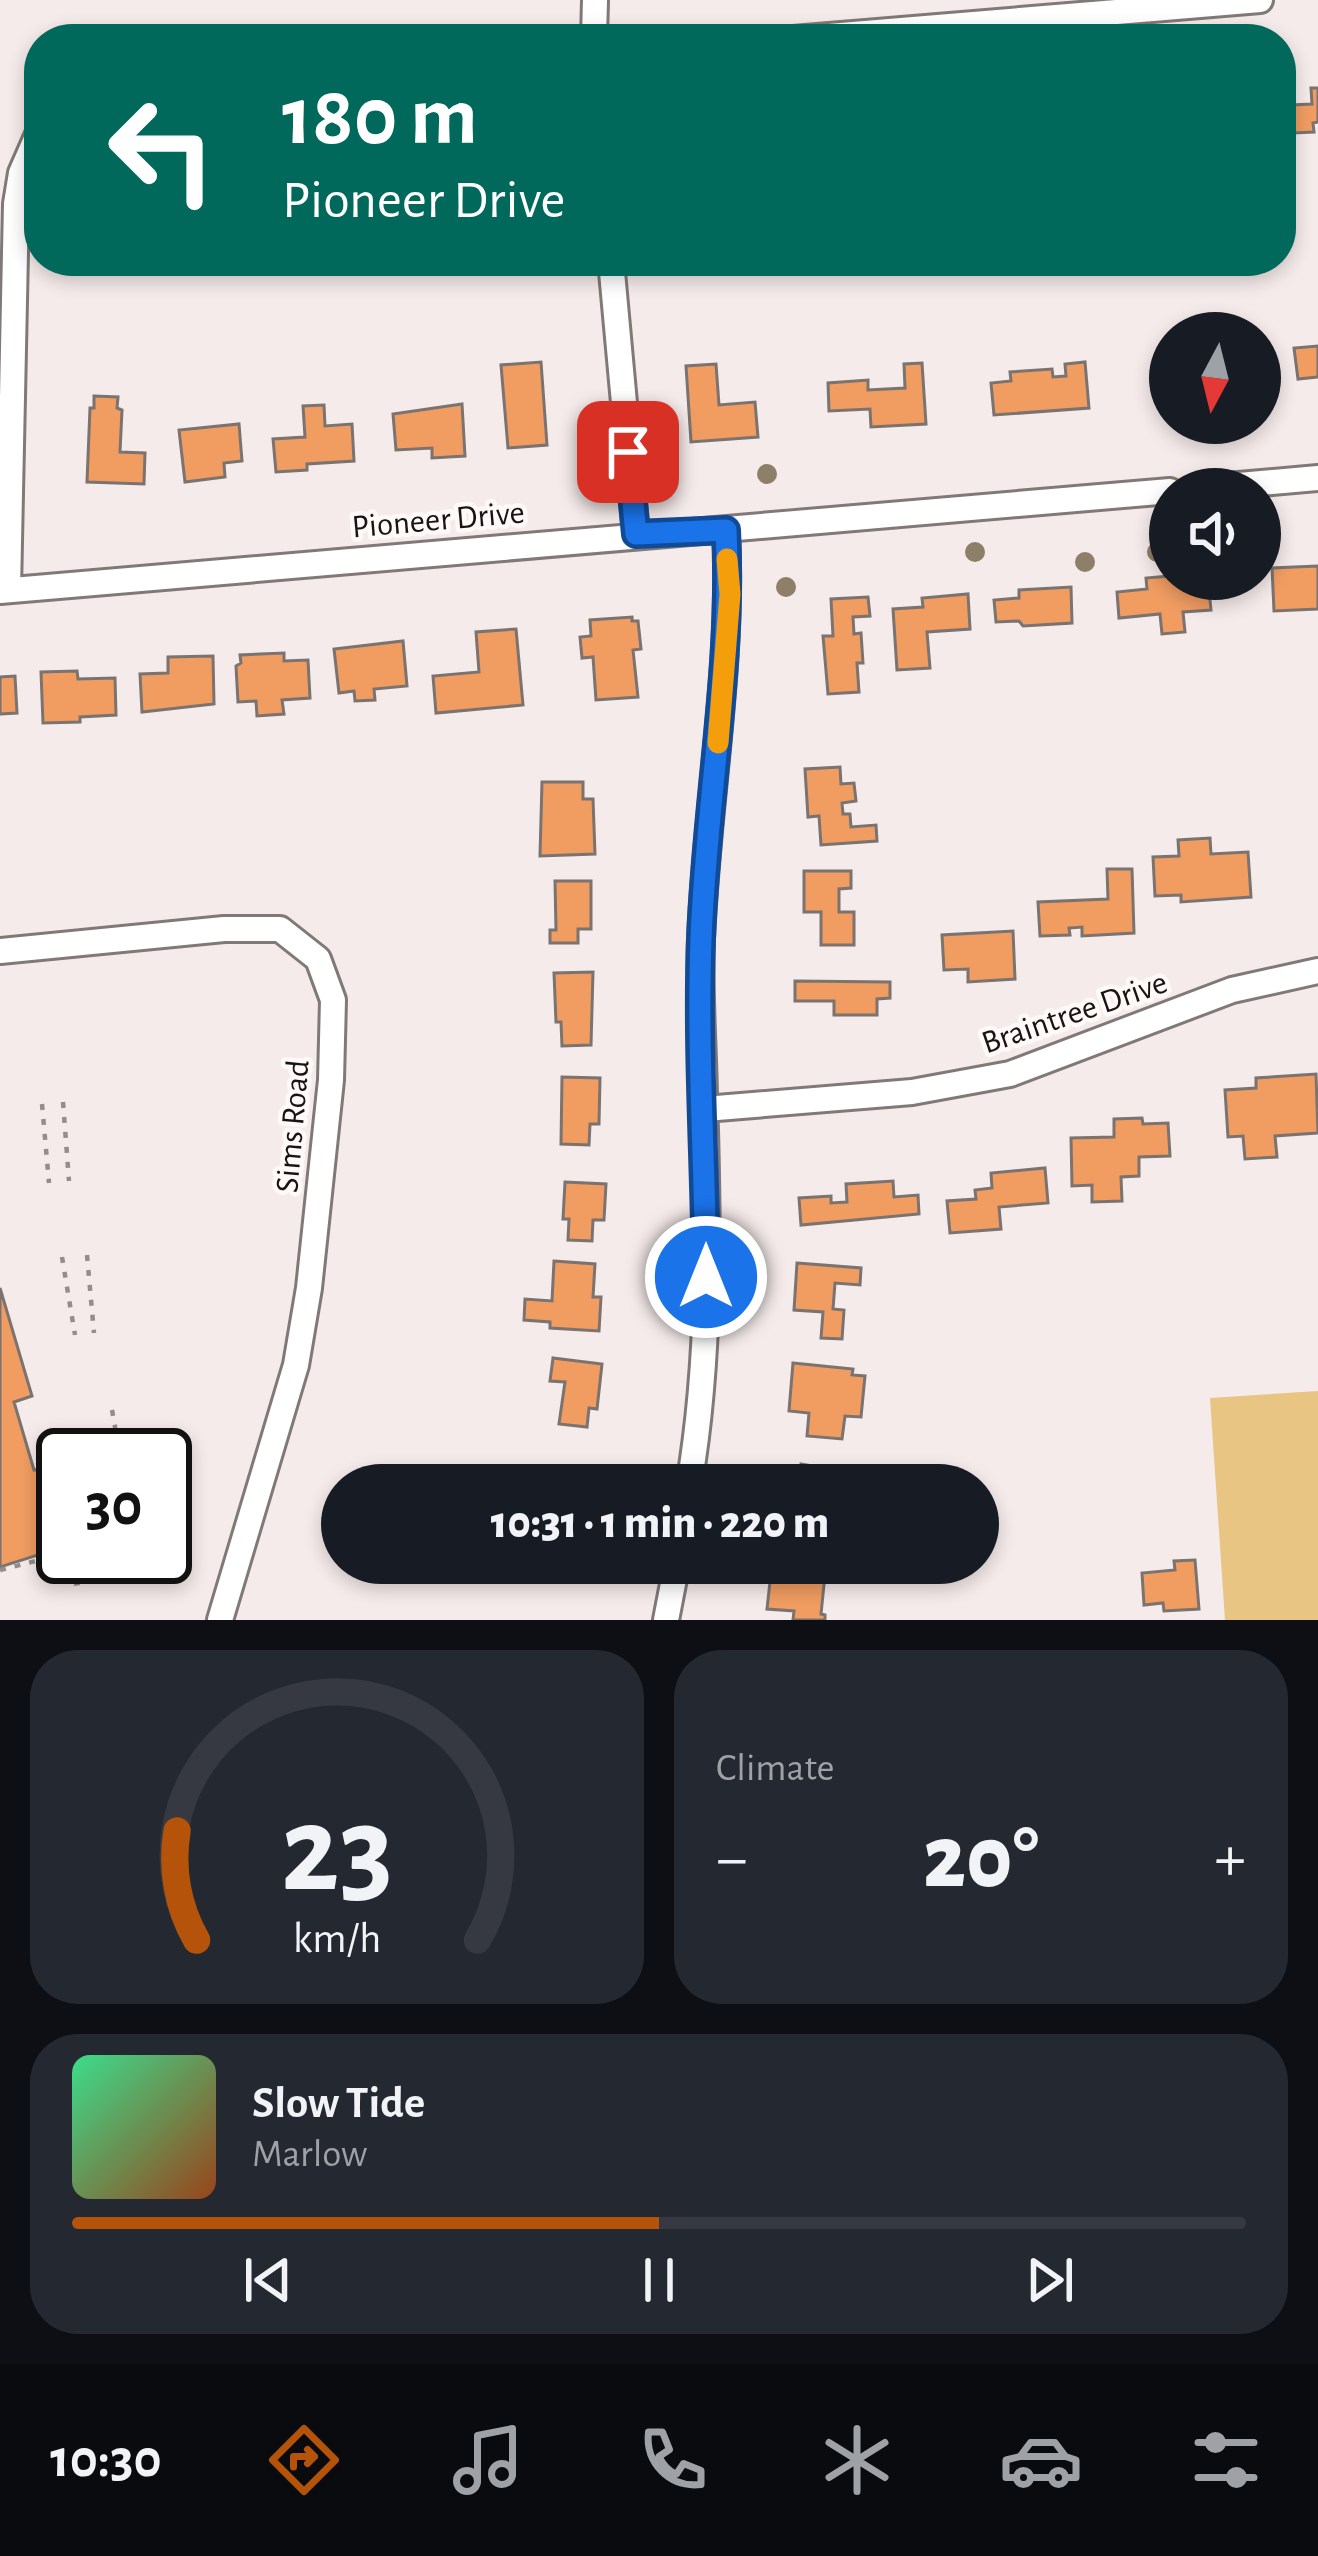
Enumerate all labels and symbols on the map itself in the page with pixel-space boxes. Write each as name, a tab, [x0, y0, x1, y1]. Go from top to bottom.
north arrow	[1149, 312, 1281, 444]
pin	[577, 401, 679, 503]
street label: Pioneer Drive	[351, 497, 526, 544]
street label: Braintree Drive	[978, 966, 1172, 1060]
street label: Sims Road	[271, 1058, 316, 1194]
position arrow	[643, 1214, 769, 1340]
speed limit sign: 30	[36, 1428, 192, 1584]

